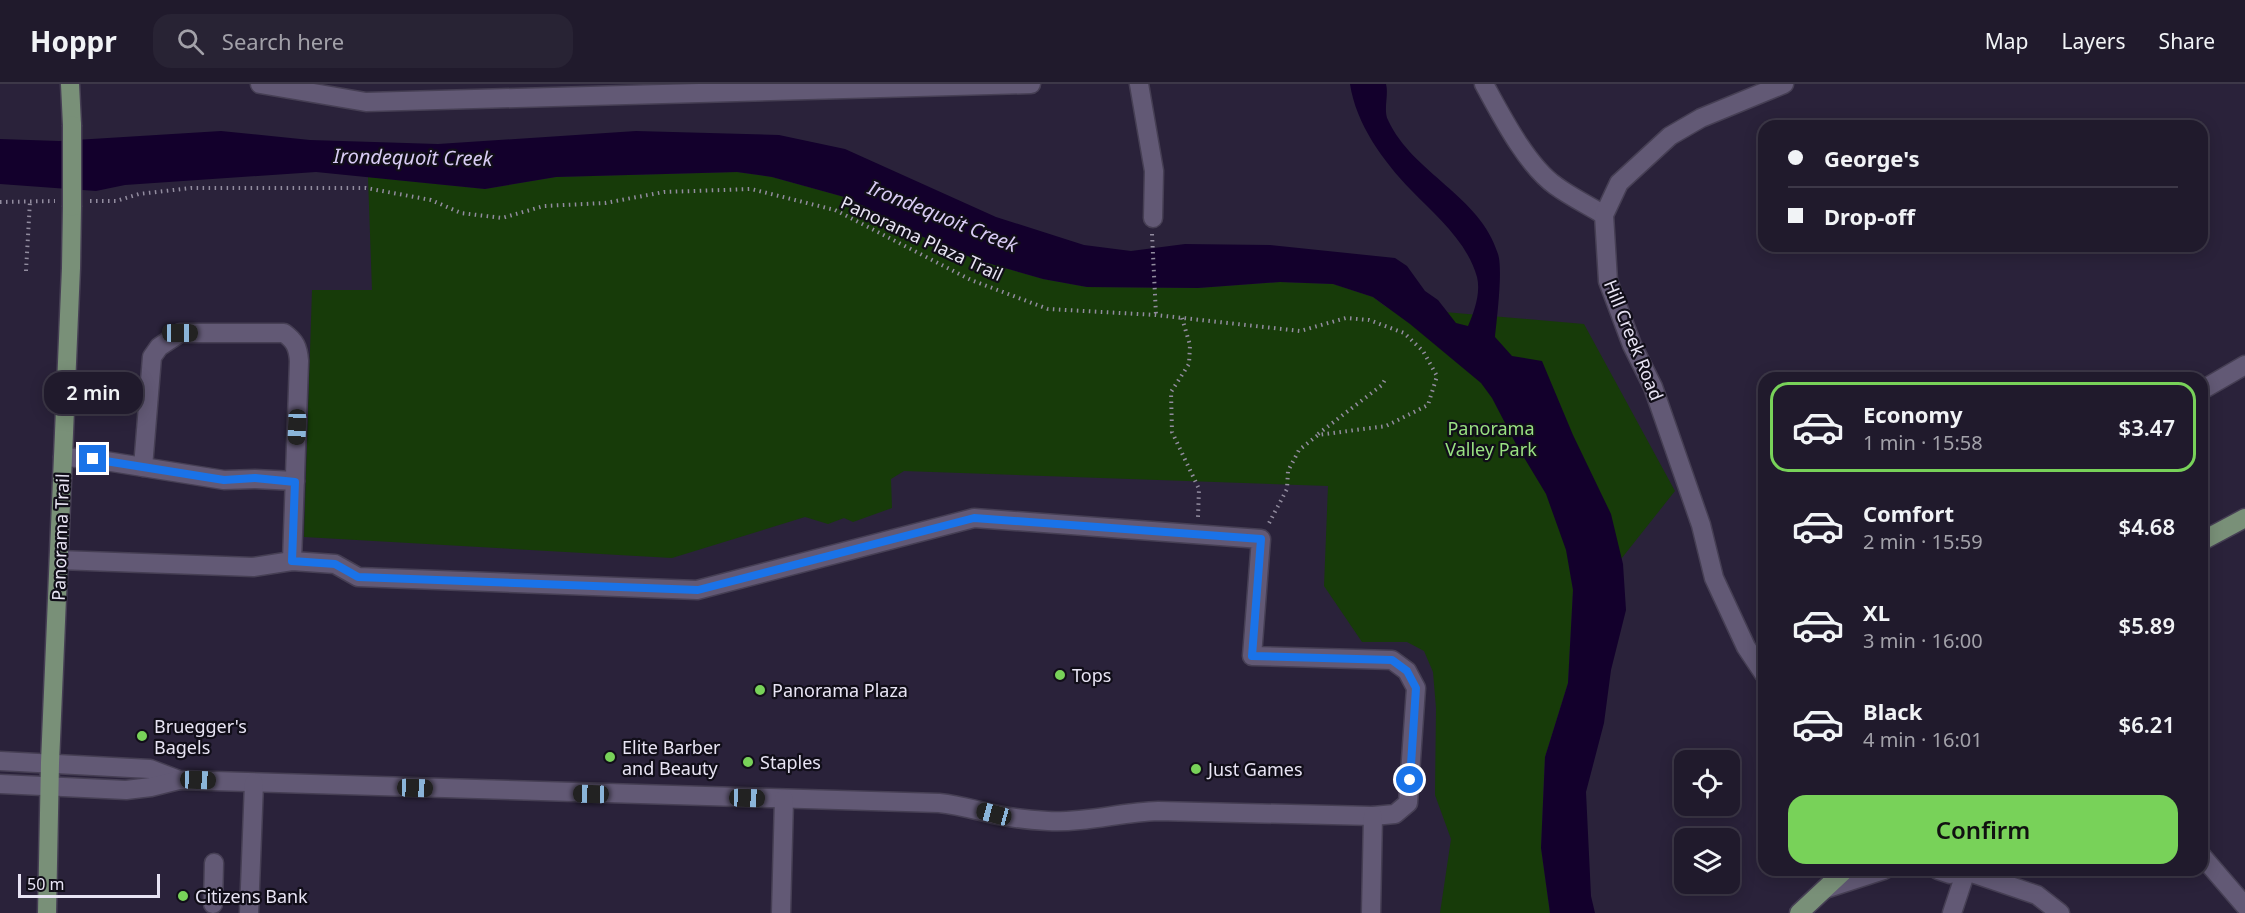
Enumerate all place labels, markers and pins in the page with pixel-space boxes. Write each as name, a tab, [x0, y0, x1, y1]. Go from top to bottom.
place label: Tops	[1072, 663, 1111, 687]
marker: Tops	[1053, 668, 1067, 682]
place label: Panorama Plaza	[772, 678, 908, 702]
marker: Panorama Plaza	[753, 683, 767, 697]
place label: Bruegger's Bagels	[154, 714, 247, 759]
marker: Bruegger's Bagels	[135, 729, 149, 743]
place label: Elite Barber and Beauty	[622, 735, 721, 780]
marker: Elite Barber and Beauty	[603, 750, 617, 764]
place label: Staples	[760, 750, 821, 774]
marker: Staples	[741, 755, 755, 769]
place label: Just Games	[1206, 757, 1303, 781]
marker: Just Games	[1189, 762, 1203, 776]
place label: Citizens Bank	[195, 884, 308, 908]
marker: Citizens Bank	[176, 889, 190, 903]

